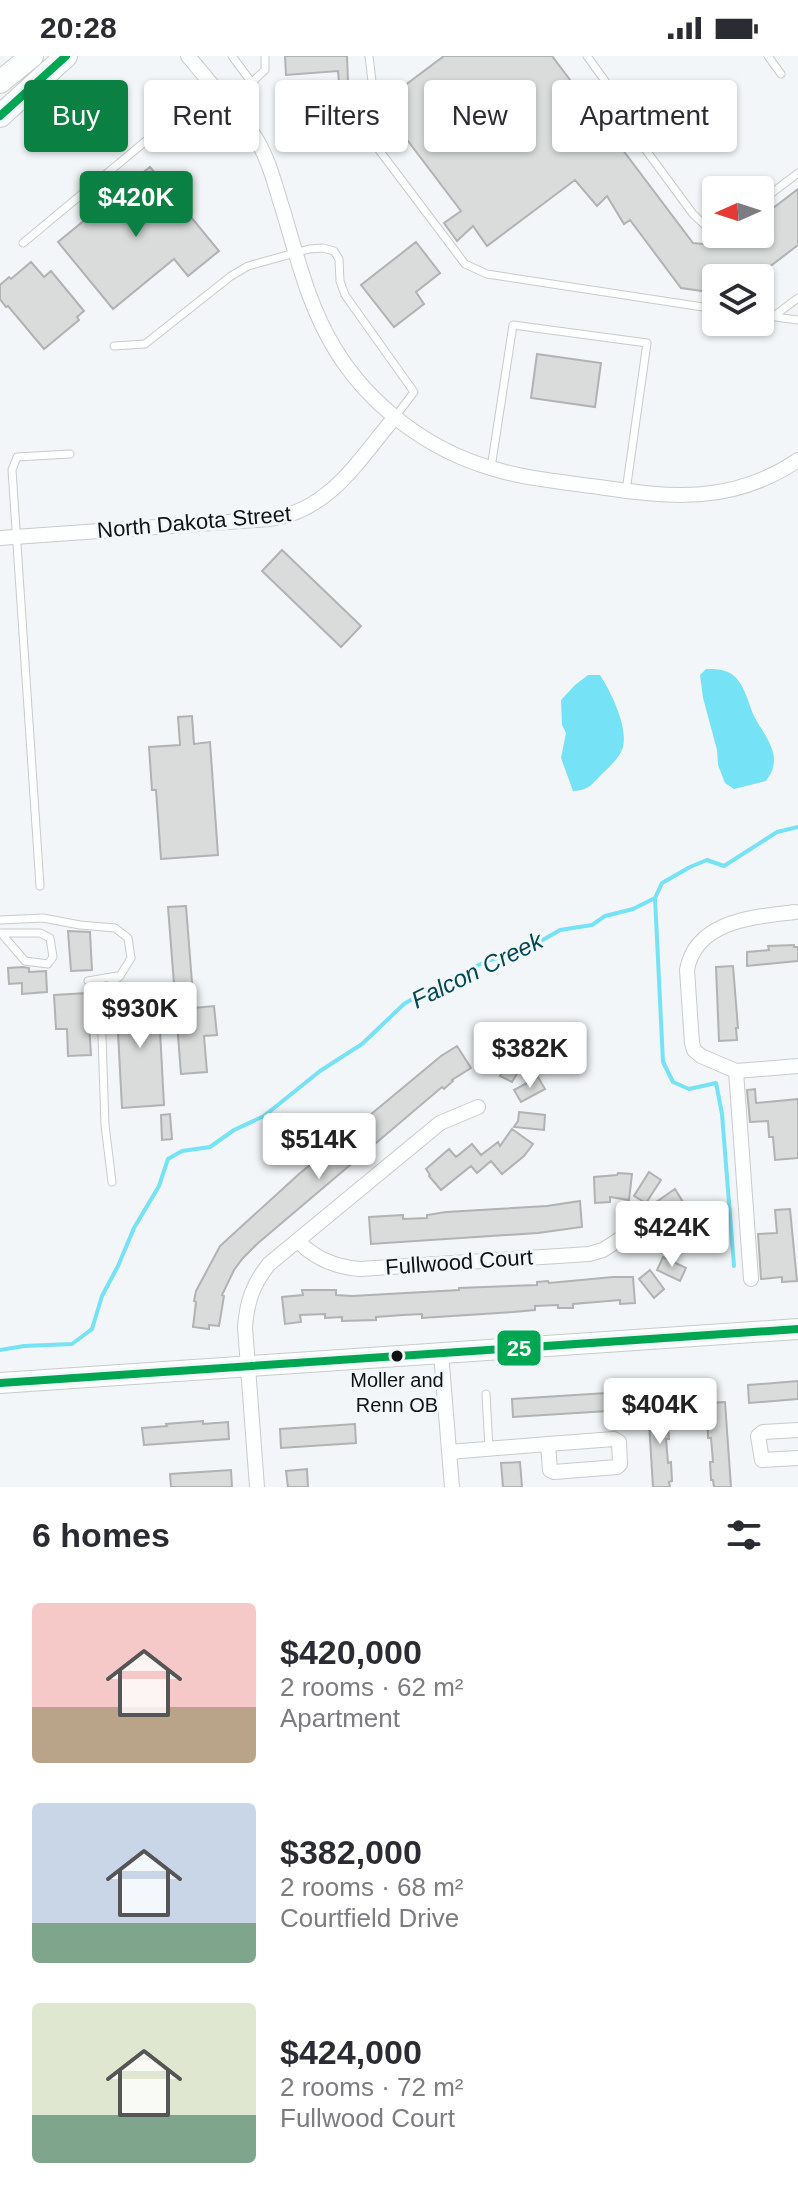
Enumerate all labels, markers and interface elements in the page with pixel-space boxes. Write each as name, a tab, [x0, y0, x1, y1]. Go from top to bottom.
text: 20:28	[40, 11, 117, 44]
chip: Buy	[24, 80, 128, 152]
chip: Rent	[144, 80, 259, 152]
chip: Filters	[275, 80, 408, 152]
chip: New	[424, 80, 536, 152]
chip: Apartment	[552, 80, 737, 152]
pin: $420K	[80, 171, 192, 239]
north arrow	[702, 176, 774, 248]
map controls	[702, 176, 774, 336]
text: $420K	[98, 182, 174, 212]
button: layers	[702, 264, 774, 336]
street label: North Dakota Street	[96, 501, 292, 543]
water label: Falcon Creek	[407, 926, 549, 1013]
pin: $930K	[84, 982, 196, 1050]
text: $930K	[102, 993, 178, 1023]
pin: $382K	[474, 1022, 586, 1090]
text: $382K	[492, 1033, 568, 1063]
pin: $514K	[263, 1113, 375, 1181]
text: $514K	[281, 1124, 357, 1154]
pin: $424K	[616, 1201, 728, 1269]
text: $424K	[634, 1212, 710, 1242]
street label: Fullwood Court	[384, 1244, 534, 1280]
line badge: 25	[496, 1329, 542, 1367]
text: 25	[507, 1336, 531, 1361]
marker: Moller and Renn OB	[389, 1348, 405, 1364]
place label: Moller and Renn OB	[350, 1369, 444, 1416]
pin: $404K	[604, 1378, 716, 1446]
text: $404K	[622, 1389, 698, 1419]
icon: filters	[722, 1513, 766, 1557]
text: 6 homes	[32, 1516, 170, 1554]
text: $420,000	[280, 1633, 422, 1671]
icon: home	[96, 1635, 192, 1731]
text: 2 rooms · 62 m²	[280, 1672, 464, 1702]
text: Apartment	[280, 1703, 400, 1733]
text: $382,000	[280, 1833, 422, 1871]
icon: home	[96, 1835, 192, 1931]
text: 2 rooms · 68 m²	[280, 1872, 464, 1902]
text: Courtfield Drive	[280, 1903, 459, 1933]
text: $424,000	[280, 2033, 422, 2071]
icon: home	[96, 2035, 192, 2131]
text: 2 rooms · 72 m²	[280, 2072, 464, 2102]
text: Fullwood Court	[280, 2103, 455, 2133]

